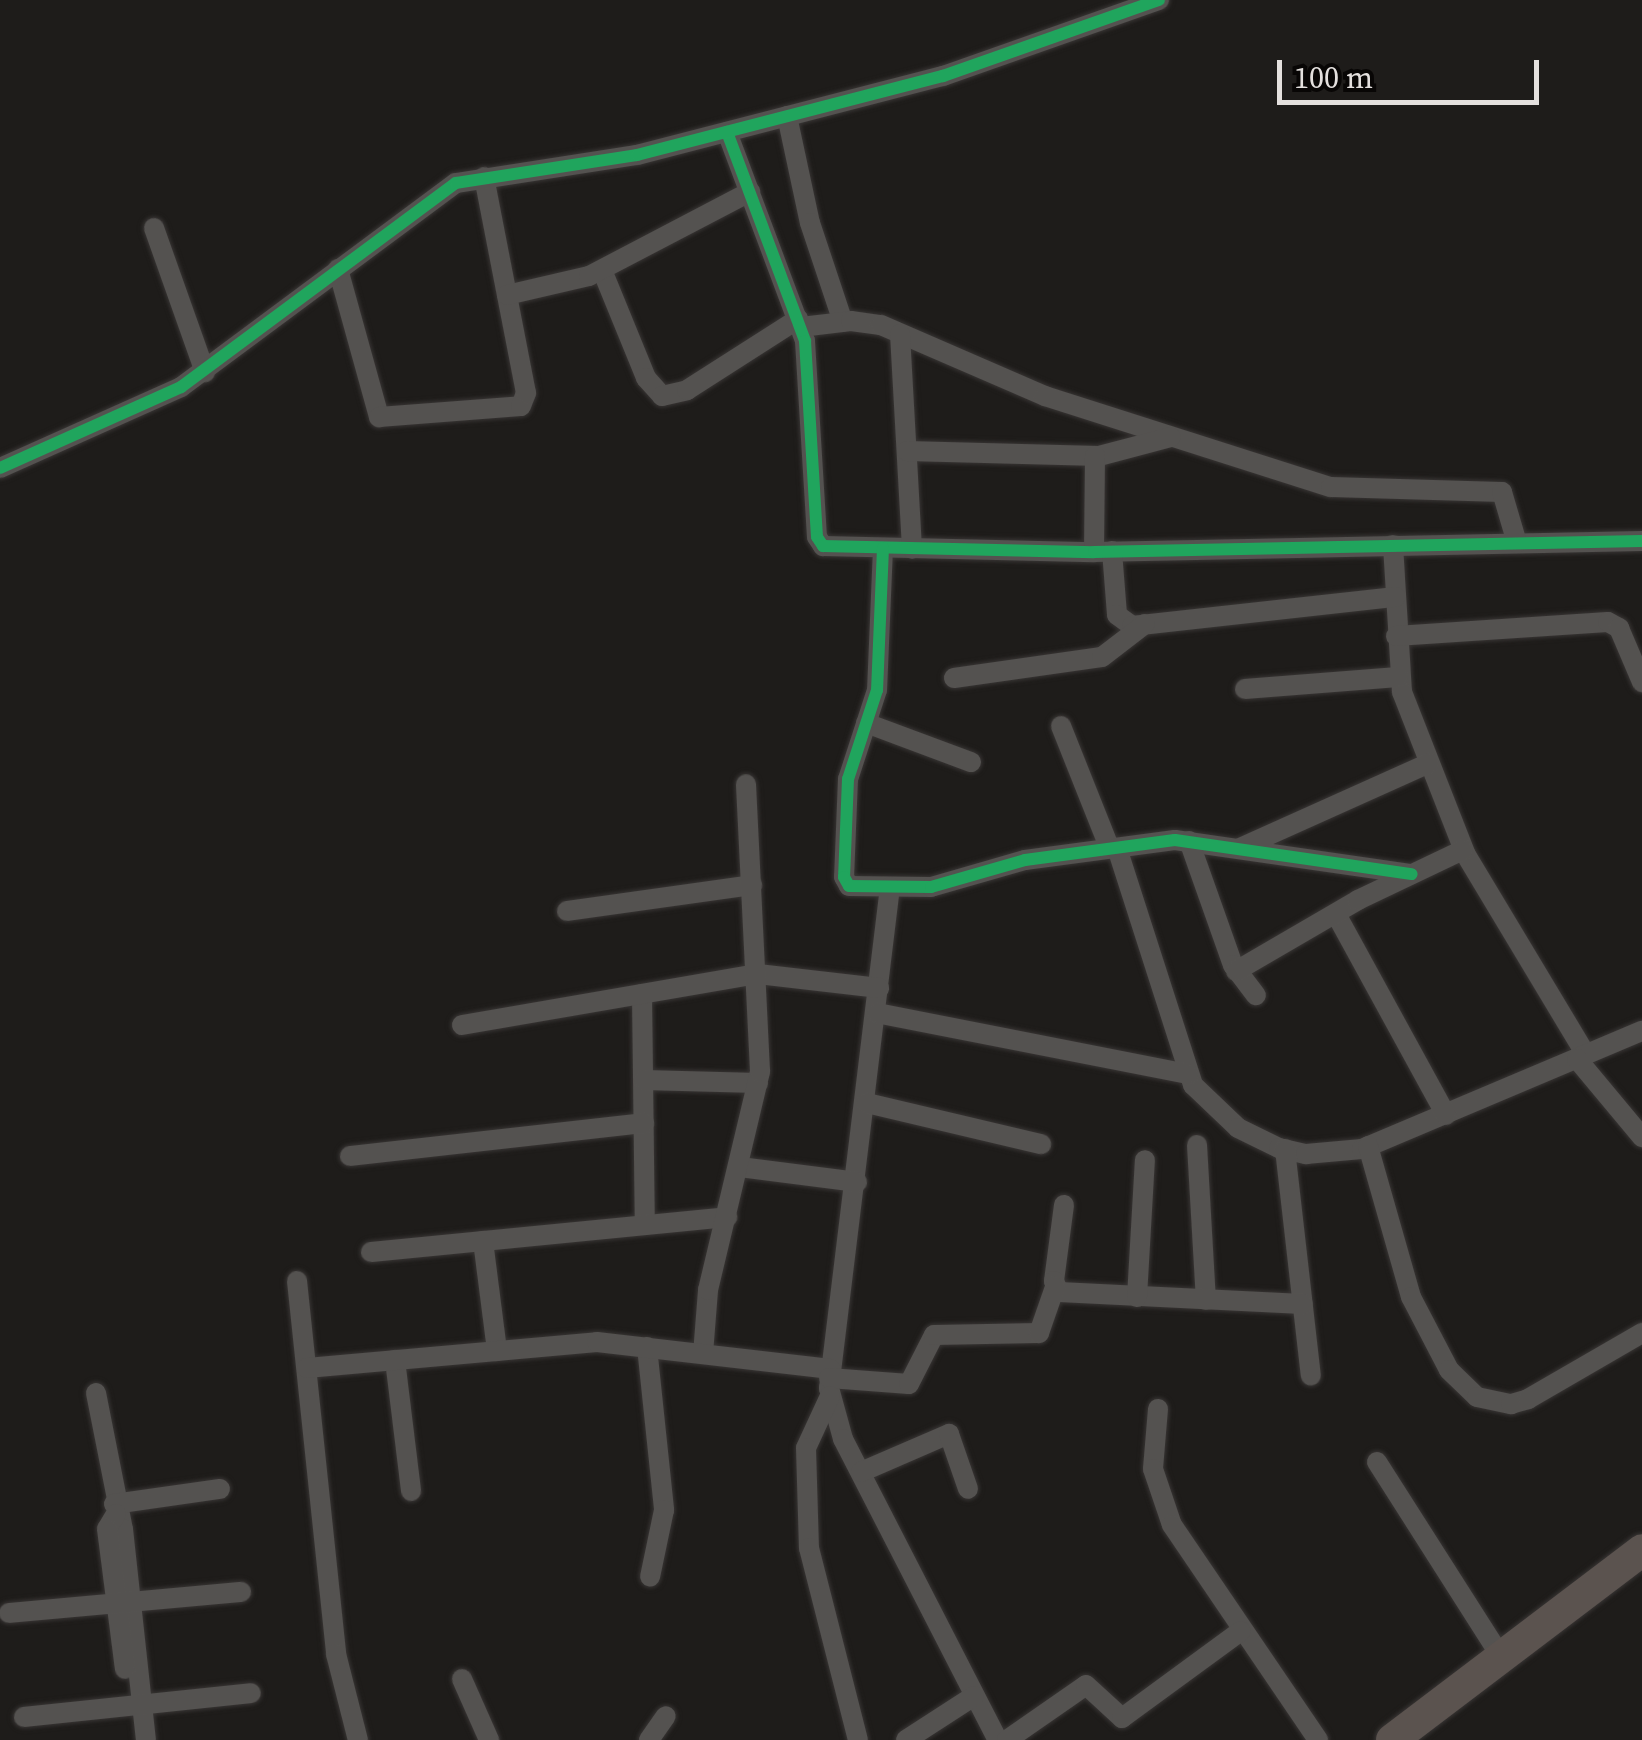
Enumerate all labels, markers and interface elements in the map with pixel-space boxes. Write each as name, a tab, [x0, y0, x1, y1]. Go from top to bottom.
scale bar	[1282, 40, 1544, 102]
text: 100 m	[1294, 57, 1373, 98]

